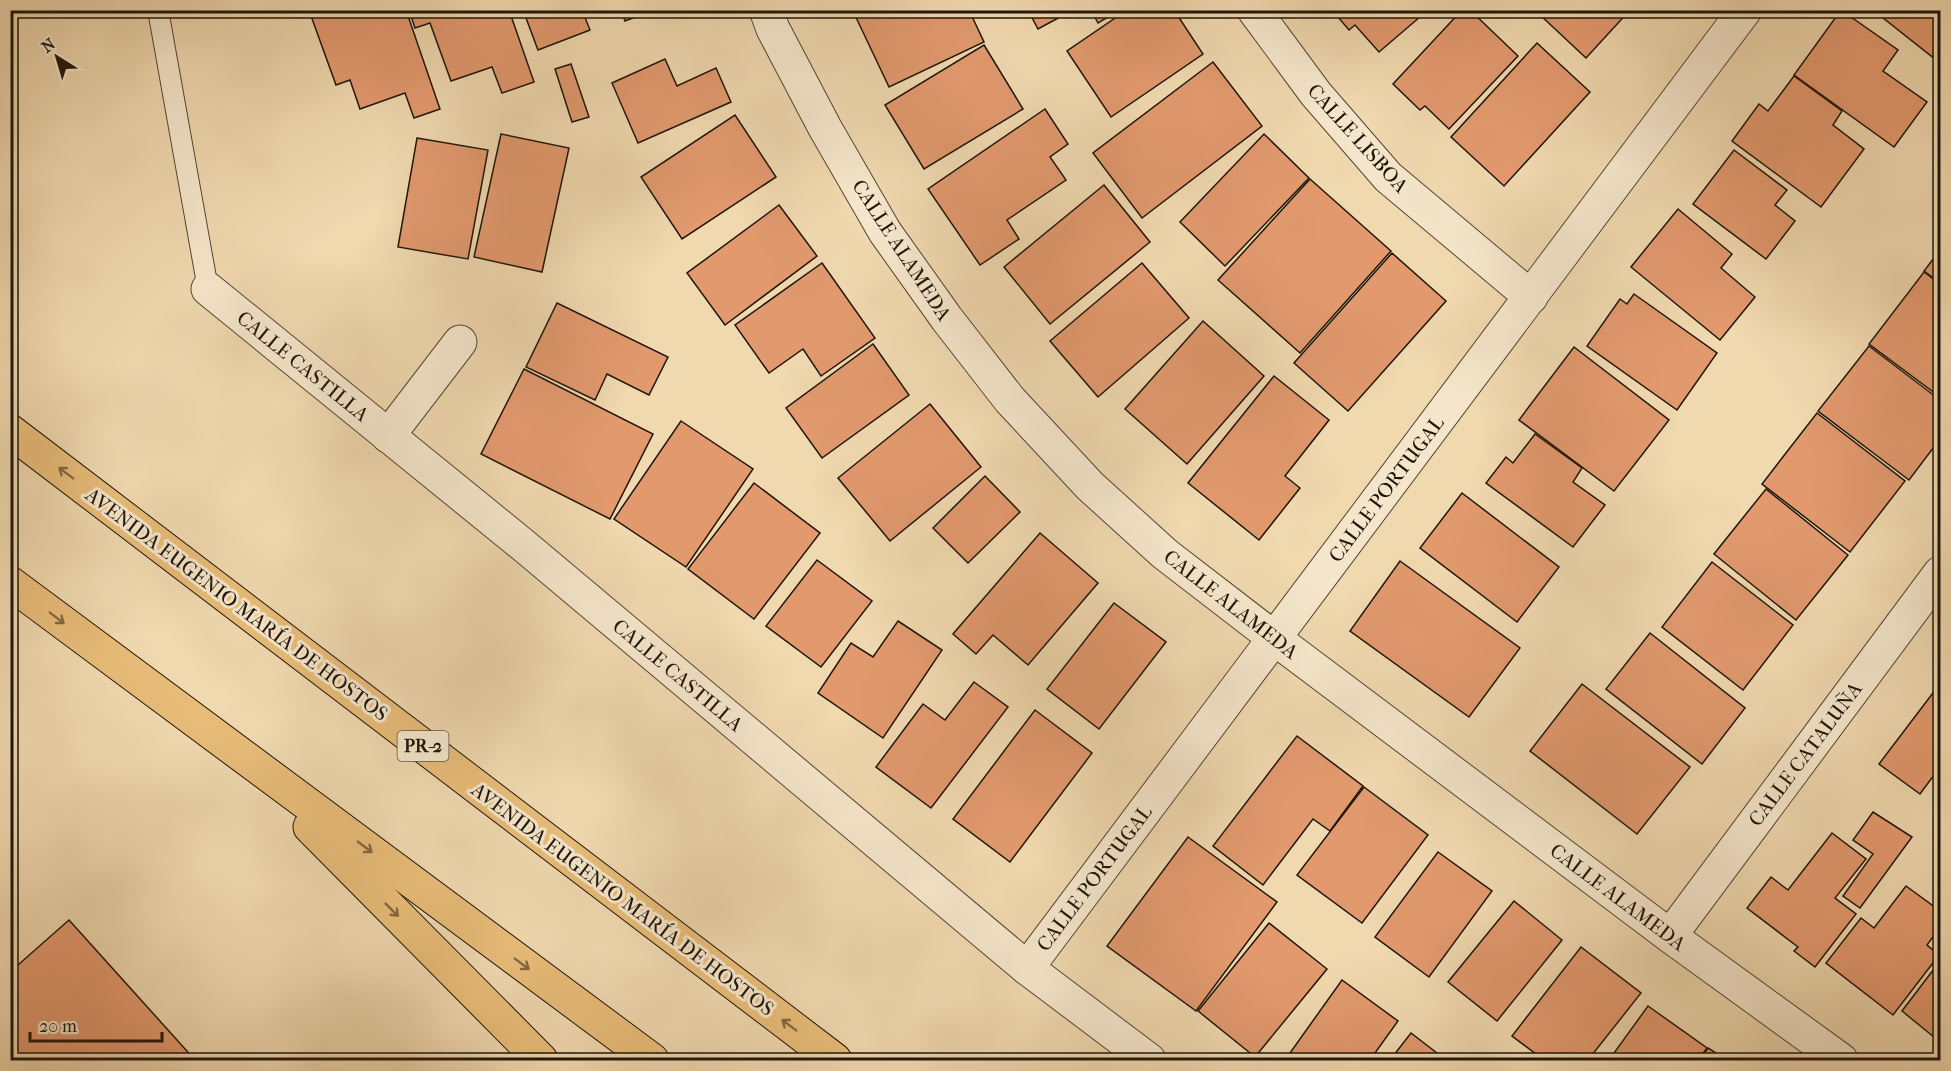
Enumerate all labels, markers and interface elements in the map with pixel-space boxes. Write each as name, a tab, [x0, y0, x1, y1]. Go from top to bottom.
north arrow	[27, 27, 87, 87]
text: N	[38, 34, 60, 57]
street label: CALLE LISBOA	[1303, 79, 1413, 198]
street label: CALLE ALAMEDA	[847, 175, 956, 326]
street label: CALLE CASTILLA	[232, 306, 374, 427]
street label: CALLE PORTUGAL	[1324, 412, 1449, 567]
one-way arrow	[59, 467, 75, 480]
street label: AVENIDA EUGENIO MARÍA DE HOSTOS	[80, 482, 393, 726]
street label: CALLE ALAMEDA	[1159, 545, 1303, 664]
one-way arrow	[49, 612, 65, 624]
street label: CALLE CASTILLA	[608, 614, 748, 737]
street label: CALLE CATALUÑA	[1743, 676, 1868, 831]
road number: PR-2	[398, 731, 448, 761]
street label: AVENIDA EUGENIO MARÍA DE HOSTOS	[466, 777, 779, 1021]
street label: CALLE PORTUGAL	[1032, 801, 1157, 956]
street label: CALLE ALAMEDA	[1545, 839, 1691, 956]
one-way arrow	[357, 841, 373, 854]
one-way arrow	[385, 902, 400, 917]
one-way arrow	[513, 958, 529, 970]
scale bar	[30, 1005, 162, 1043]
text: 20 m	[39, 1016, 77, 1037]
one-way arrow	[781, 1019, 797, 1031]

